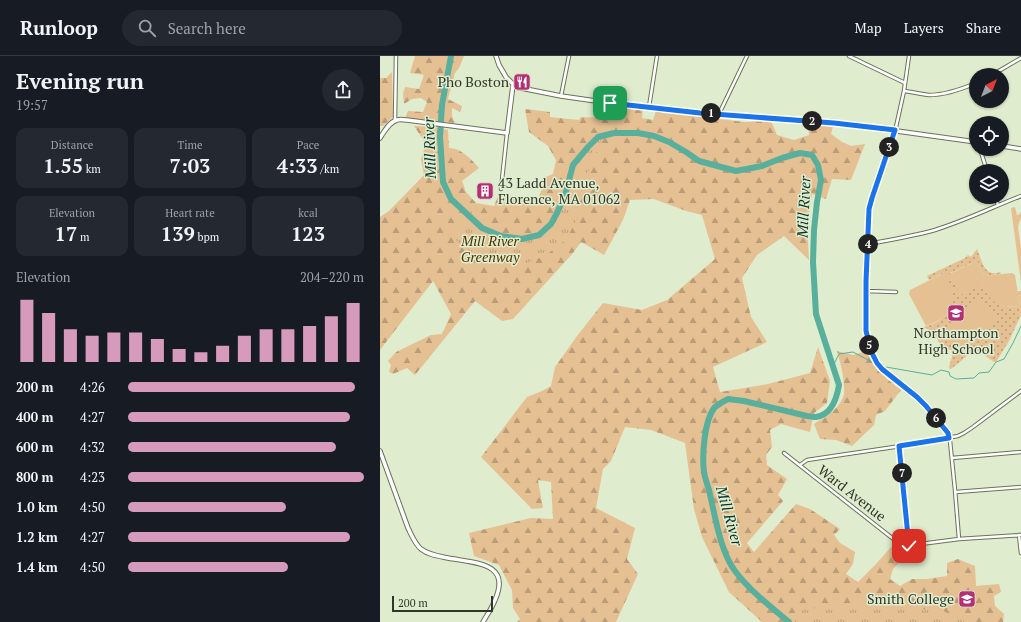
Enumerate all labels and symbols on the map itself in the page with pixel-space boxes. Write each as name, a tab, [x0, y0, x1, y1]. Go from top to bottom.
north arrow	[969, 68, 1009, 108]
place label: Pho Boston	[438, 72, 510, 91]
restaurant icon: Pho Boston	[512, 72, 532, 92]
pin	[593, 86, 627, 120]
pin: 1	[701, 103, 721, 123]
pin: 2	[802, 111, 822, 131]
water label: Mill River	[418, 116, 440, 180]
pin: 3	[879, 137, 899, 157]
place label: 43 Ladd Avenue, Florence, MA 01062	[498, 173, 621, 208]
water label: Mill River	[791, 174, 815, 239]
building icon: 43 Ladd Avenue, Florence, MA 01062	[475, 181, 495, 201]
park label: Mill River Greenway	[460, 231, 520, 266]
pin: 4	[858, 234, 878, 254]
school or university icon: Northampton High School	[946, 303, 966, 323]
place label: Northampton High School	[914, 323, 999, 358]
pin: 5	[859, 335, 879, 355]
pin: 6	[926, 408, 946, 428]
street label: Ward Avenue	[814, 460, 890, 525]
pin: 7	[892, 463, 912, 483]
water label: Mill River	[712, 482, 748, 549]
pin	[892, 529, 926, 563]
place label: Smith College	[867, 589, 954, 608]
school or university icon: Smith College	[957, 589, 977, 609]
scale bar	[392, 594, 493, 613]

